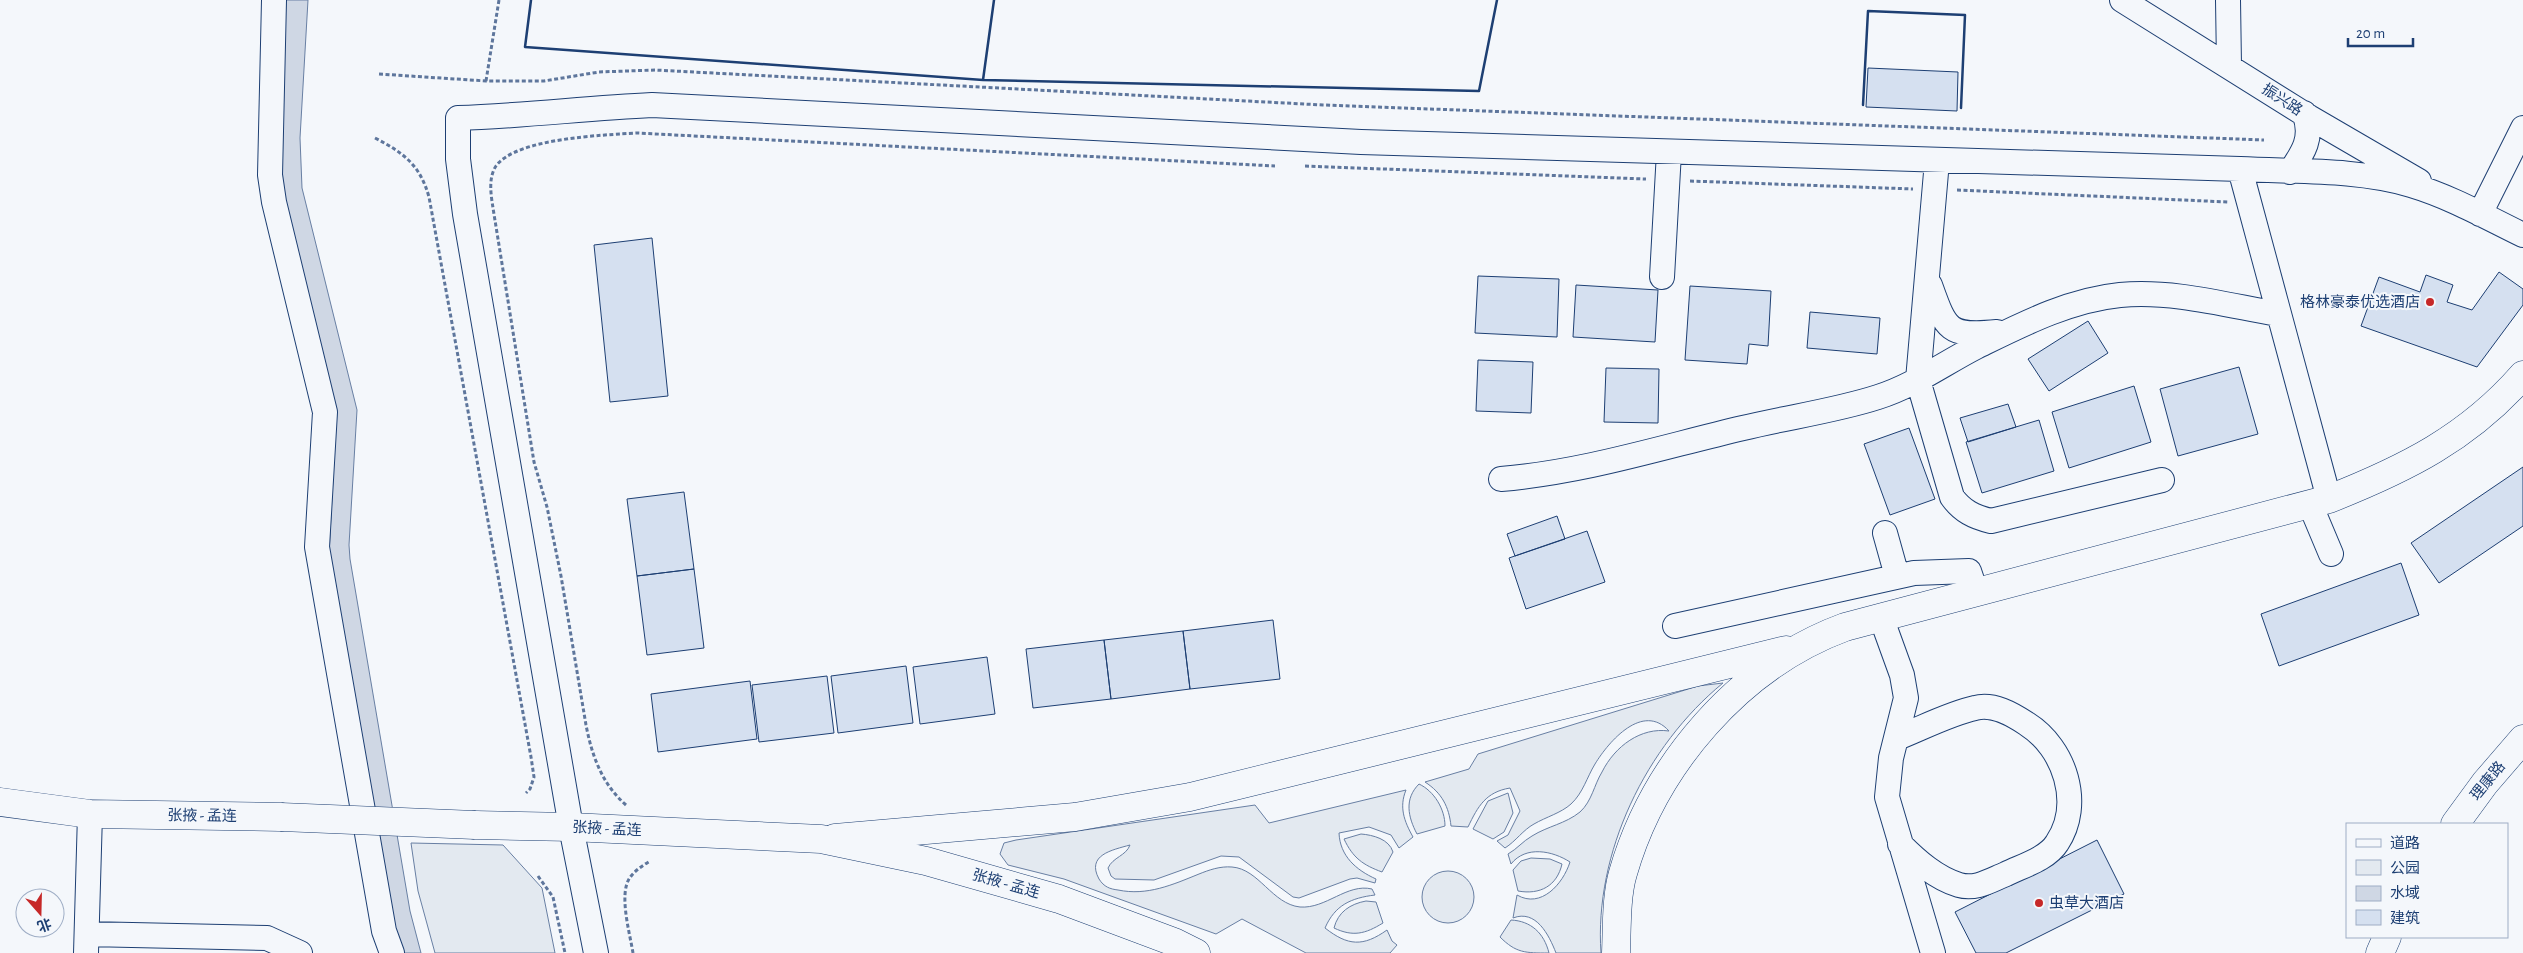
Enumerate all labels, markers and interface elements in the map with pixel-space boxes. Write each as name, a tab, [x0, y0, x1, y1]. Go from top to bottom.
scale bar	[2348, 15, 2413, 47]
text: 20 m	[2356, 26, 2385, 41]
street label: 振兴路	[2259, 81, 2306, 119]
place label: 格林豪泰优选酒店	[2300, 293, 2420, 310]
marker: 格林豪泰优选酒店	[2424, 296, 2436, 308]
street label: 理康路	[2467, 758, 2508, 803]
street label: 张掖 - 孟连	[167, 806, 238, 824]
street label: 张掖 - 孟连	[572, 818, 643, 838]
legend	[2346, 823, 2508, 938]
text: 道路	[2390, 835, 2420, 851]
text: 公园	[2390, 860, 2420, 876]
street label: 张掖 - 孟连	[970, 865, 1043, 901]
text: 水域	[2390, 885, 2420, 901]
north arrow	[15, 888, 65, 938]
place label: 虫草大酒店	[2049, 895, 2124, 911]
marker: 虫草大酒店	[2033, 897, 2045, 909]
text: 建筑	[2390, 910, 2420, 926]
text: 北	[35, 915, 53, 934]

